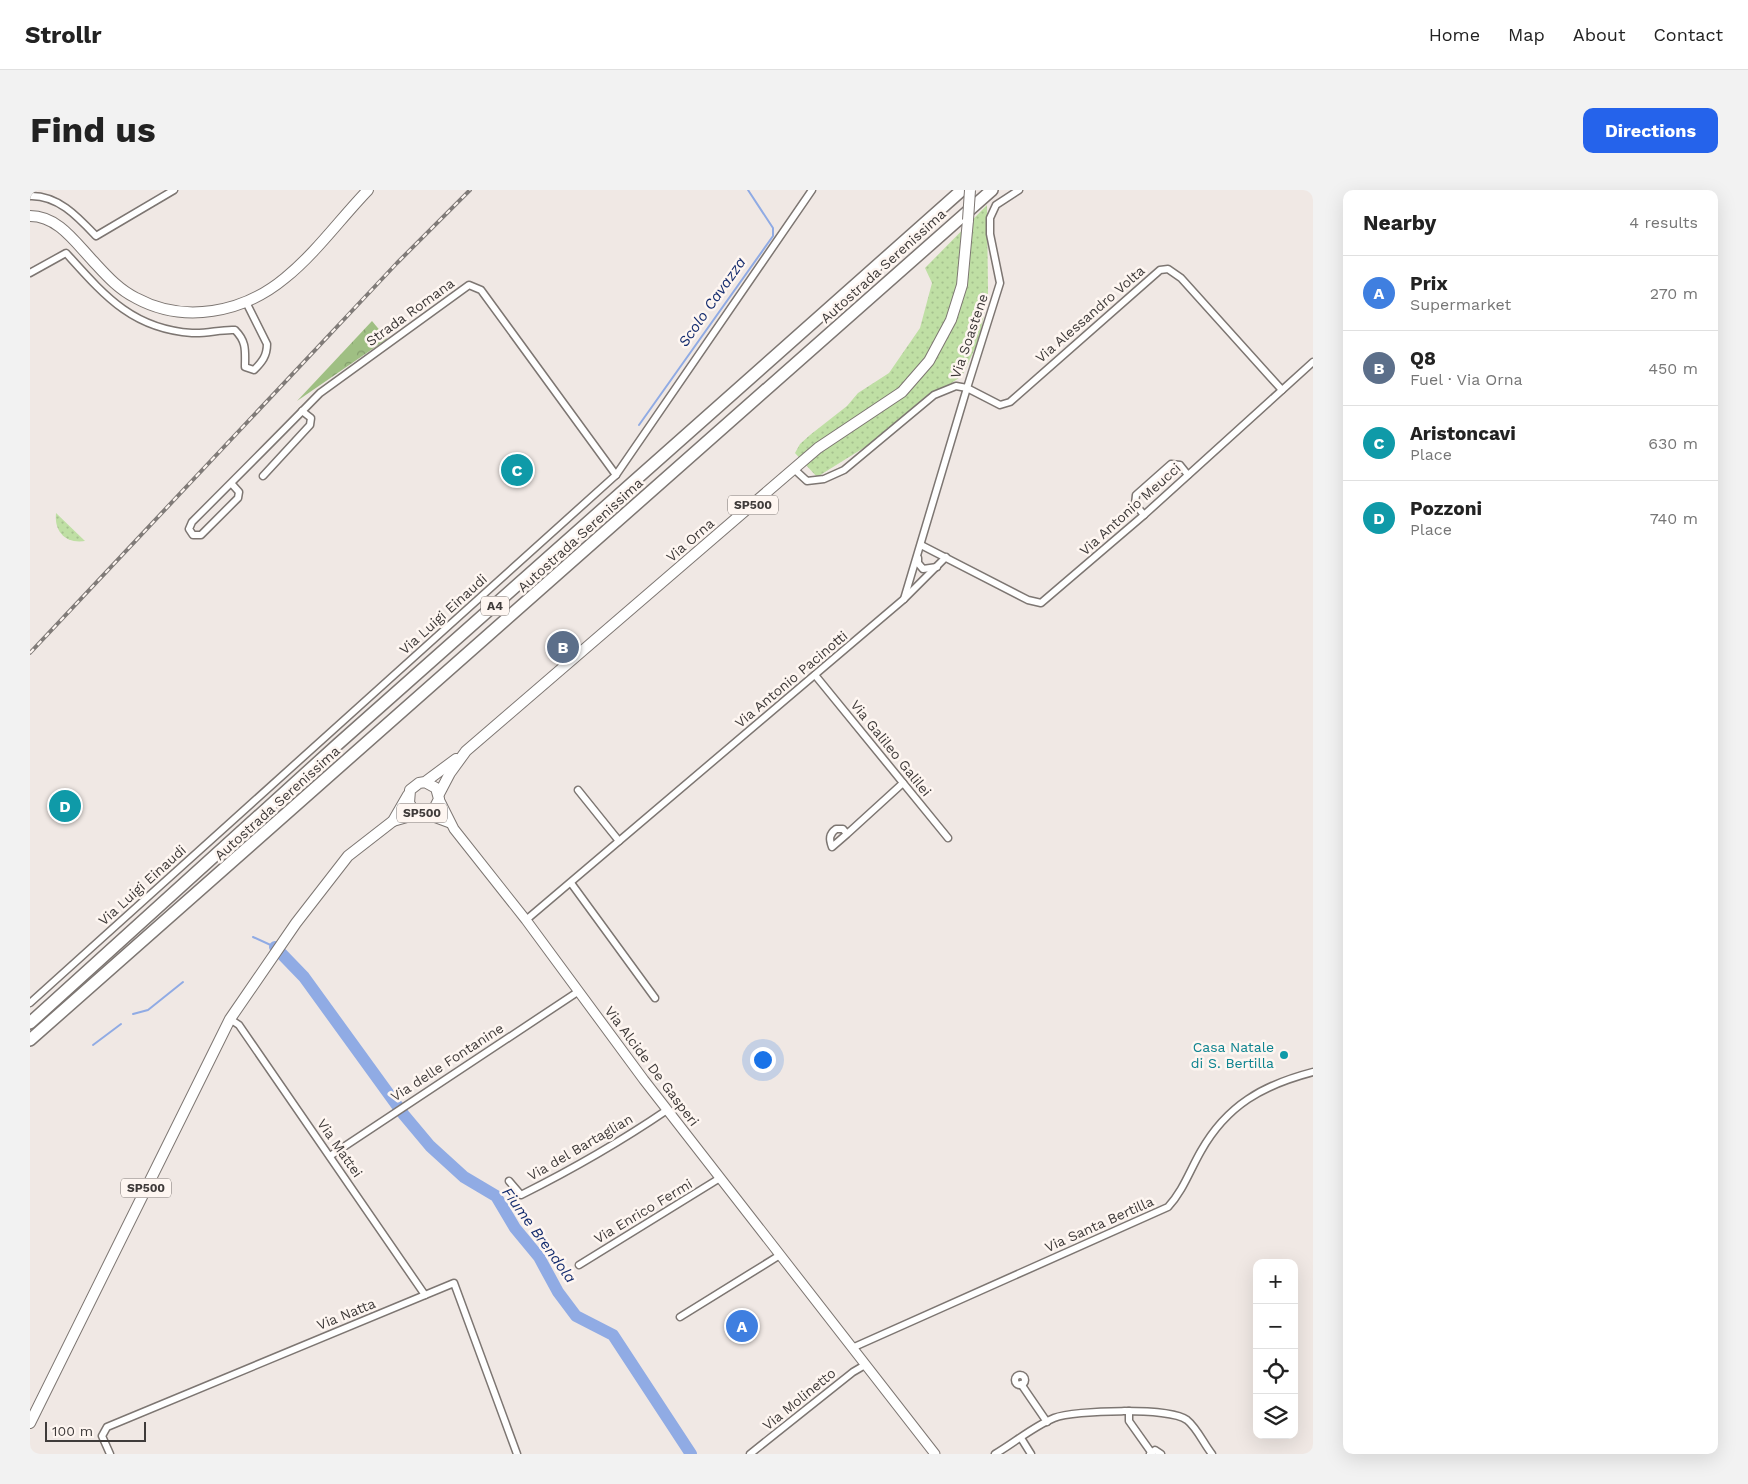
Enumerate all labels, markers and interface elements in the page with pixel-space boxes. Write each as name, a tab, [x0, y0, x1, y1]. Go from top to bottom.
text: Strollr	[25, 21, 102, 49]
text: Home	[1429, 24, 1480, 45]
text: Map	[1508, 24, 1545, 45]
text: About	[1573, 24, 1625, 45]
text: Contact	[1653, 24, 1723, 45]
button: Directions	[1583, 108, 1718, 153]
text: Find us	[30, 109, 156, 151]
street label: Autostrada Serenissima	[817, 206, 949, 326]
text: Nearby	[1363, 210, 1436, 235]
text: 4 results	[1629, 213, 1698, 232]
water label: Scolo Cavazza	[674, 254, 750, 350]
street label: Via Alessandro Volta	[1032, 262, 1148, 366]
text: Prix	[1410, 272, 1448, 295]
street label: Strada Romana	[363, 275, 457, 349]
text: A	[1374, 284, 1384, 303]
text: 270 m	[1650, 284, 1698, 303]
street label: Via Soastene	[947, 292, 991, 380]
text: Supermarket	[1410, 295, 1511, 314]
text: Q8	[1410, 347, 1436, 370]
text: B	[1374, 359, 1384, 378]
text: 450 m	[1648, 359, 1698, 378]
text: Fuel · Via Orna	[1410, 370, 1523, 389]
text: Aristoncavi	[1410, 422, 1516, 445]
text: C	[1374, 434, 1384, 453]
text: 630 m	[1648, 434, 1698, 453]
text: Place	[1410, 445, 1452, 464]
pin: C	[501, 451, 533, 489]
street label: Via Antonio Meucci	[1076, 459, 1184, 559]
street label: Autostrada Serenissima	[514, 475, 646, 595]
road number: SP500	[728, 496, 778, 514]
text: Pozzoni	[1410, 497, 1482, 520]
text: D	[1373, 509, 1385, 528]
text: 740 m	[1650, 509, 1698, 528]
street label: Via Orna	[663, 515, 717, 565]
text: Place	[1410, 520, 1452, 539]
street label: Via Luigi Einaudi	[396, 571, 490, 657]
road number: A4	[481, 596, 509, 616]
street label: Via Antonio Pacinotti	[732, 627, 850, 731]
pin: B	[547, 628, 579, 666]
street label: Via Galileo Galilei	[847, 697, 935, 799]
street label: Autostrada Serenissima	[211, 743, 343, 863]
pin: D	[49, 787, 81, 825]
road number: SP500	[397, 804, 447, 822]
street label: Via Luigi Einaudi	[95, 842, 189, 928]
street label: Via Alcide De Gasperi	[602, 1003, 702, 1129]
street label: Via delle Fontanine	[388, 1020, 506, 1104]
place label: Casa Natale di S. Bertilla	[1191, 1039, 1274, 1071]
your location	[750, 1047, 776, 1073]
marker: Casa Natale di S. Bertilla	[1278, 1049, 1290, 1061]
street label: Via del Bartaglian	[525, 1110, 635, 1184]
street label: Via Mattei	[314, 1116, 366, 1180]
street label: Via Enrico Fermi	[591, 1175, 695, 1247]
road number: SP500	[121, 1178, 171, 1198]
water label: Fiume Brendola	[498, 1184, 580, 1286]
street label: Via Santa Bertilla	[1042, 1193, 1156, 1255]
map controls	[1253, 1259, 1298, 1439]
button: +	[1253, 1259, 1298, 1304]
street label: Via Natta	[314, 1295, 378, 1333]
button: −	[1253, 1304, 1298, 1349]
pin: A	[726, 1307, 758, 1345]
button: locate	[1253, 1349, 1298, 1394]
street label: Via Molinetto	[759, 1365, 839, 1433]
button: layers	[1253, 1394, 1298, 1439]
scale bar	[45, 1419, 146, 1442]
text: 100 m	[52, 1423, 93, 1439]

